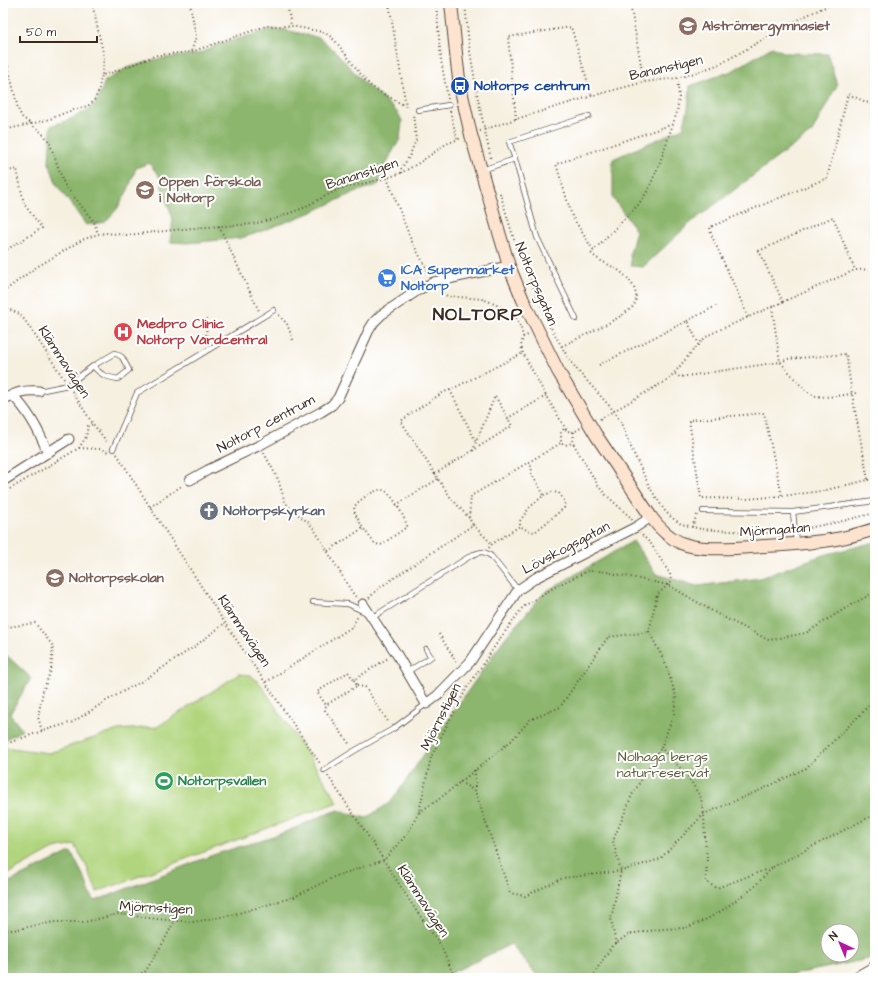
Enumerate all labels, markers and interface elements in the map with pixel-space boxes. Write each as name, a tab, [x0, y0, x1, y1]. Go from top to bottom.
school or university icon: Alströmergymnasiet	[677, 15, 699, 37]
place label: Alströmergymnasiet	[702, 16, 830, 37]
scale bar	[20, 18, 97, 44]
text: 50 m	[26, 24, 57, 41]
street label: Bananstigen	[627, 50, 705, 86]
bus stop icon: Noltorps centrum	[449, 75, 471, 97]
place label: Noltorps centrum	[474, 76, 590, 96]
street label: Bananstigen	[323, 153, 401, 195]
place label: Öppen förskola i Noltorp	[159, 172, 262, 208]
school or university icon: Öppen förskola i Noltorp	[134, 179, 156, 201]
street label: Noltorpsgatan	[509, 239, 563, 329]
place label: ICA Supermarket Noltorp	[401, 260, 515, 296]
supermarket icon: ICA Supermarket Noltorp	[376, 267, 398, 289]
district label: NOLTORP	[433, 302, 523, 327]
place label: Medpro Clinic Noltorp Vårdcentral	[137, 314, 268, 350]
hospital icon: Medpro Clinic Noltorp Vårdcentral	[112, 321, 134, 343]
street label: Klämmavägen	[33, 322, 95, 402]
street label: Noltorp centrum	[213, 390, 319, 458]
church icon: Noltorpskyrkan	[198, 500, 220, 522]
place label: Noltorpskyrkan	[223, 501, 325, 521]
street label: Lövskogsgatan	[519, 516, 613, 580]
street label: Mjörngatan	[739, 518, 811, 542]
school or university icon: Noltorpsskolan	[44, 567, 66, 589]
place label: Noltorpsskolan	[69, 568, 164, 588]
street label: Klämmavägen	[213, 591, 275, 671]
street label: Mjörnstigen	[415, 680, 467, 754]
park label: Nolhaga bergs naturreservat	[617, 747, 709, 783]
sports icon: Noltorpsvallen	[153, 770, 175, 792]
place label: Noltorpsvallen	[178, 771, 266, 791]
street label: Klämmavägen	[392, 861, 454, 941]
street label: Mjörnstigen	[119, 896, 193, 920]
north arrow	[820, 923, 860, 963]
text: N	[826, 928, 841, 944]

